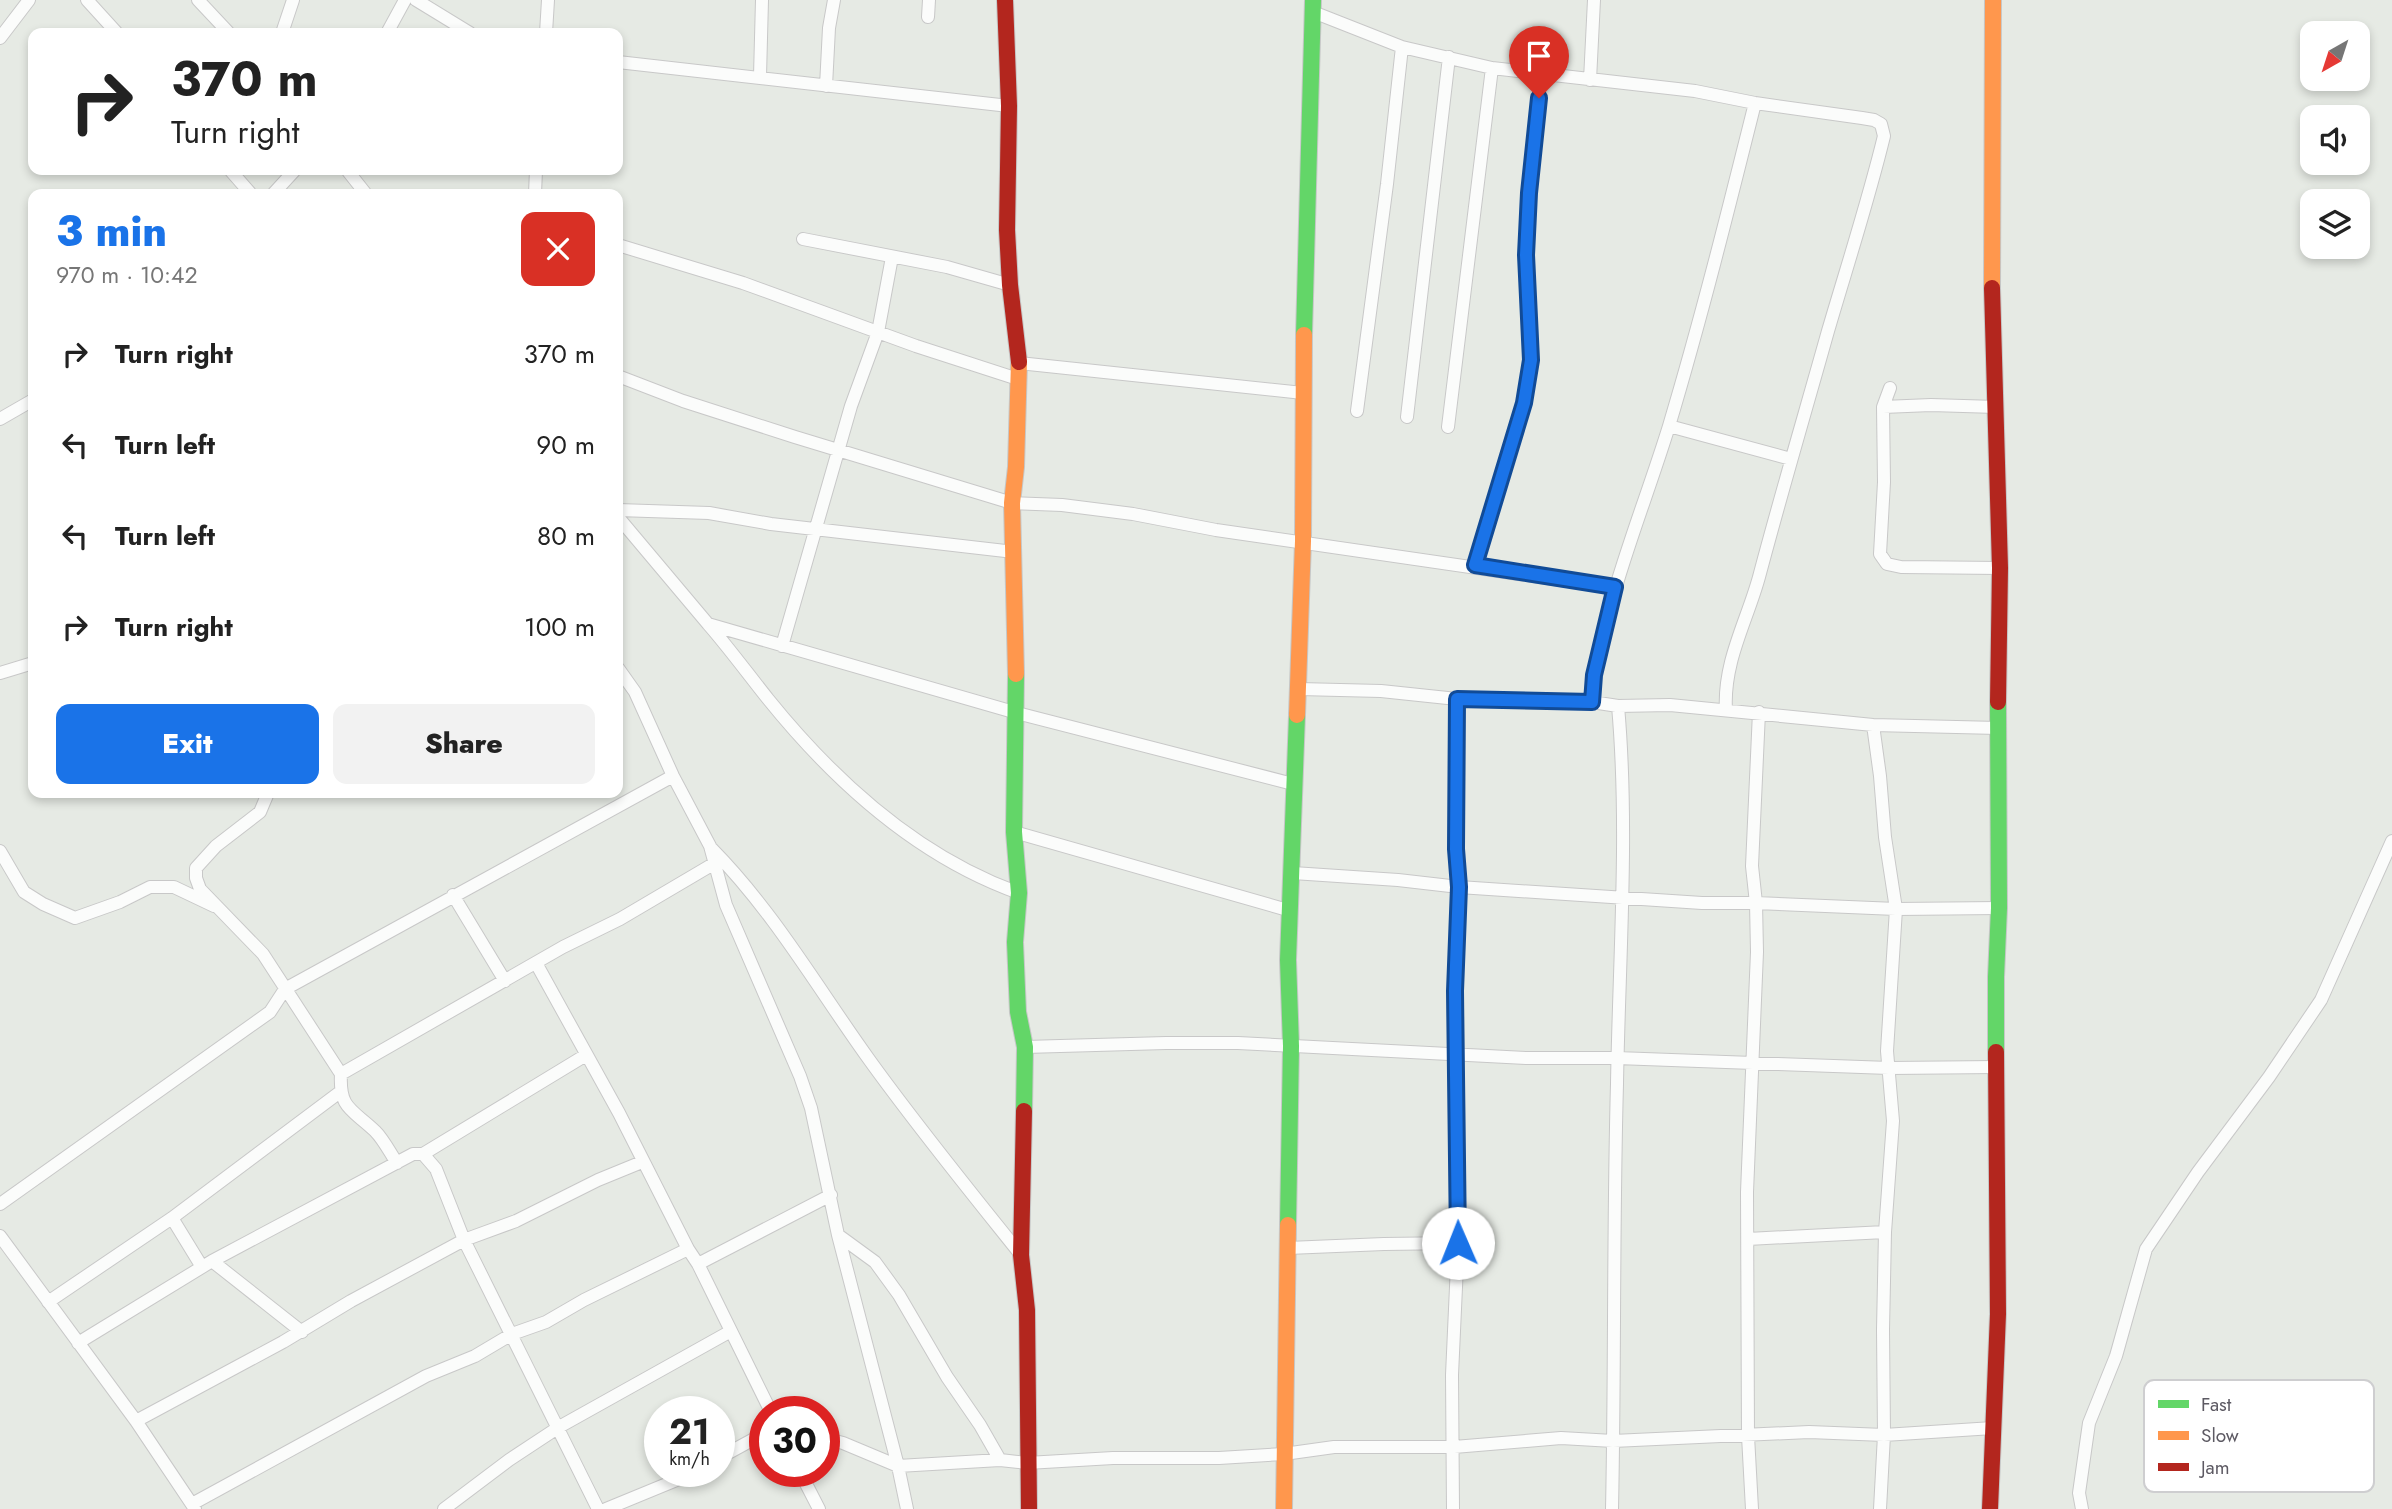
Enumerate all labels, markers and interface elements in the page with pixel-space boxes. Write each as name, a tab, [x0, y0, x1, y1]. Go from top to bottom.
north arrow	[2300, 21, 2370, 91]
map controls	[2300, 21, 2370, 259]
pin	[1509, 26, 1569, 98]
icon: arrive	[1520, 37, 1558, 75]
text: 370 m	[171, 44, 318, 114]
icon: right	[56, 56, 147, 147]
button: sound	[2300, 105, 2370, 175]
text: Turn right	[171, 109, 300, 155]
button: layers	[2300, 189, 2370, 259]
text: 3 min	[56, 201, 167, 262]
button: close	[521, 212, 595, 286]
text: 970 m · 10:42	[56, 258, 198, 292]
icon: right	[56, 335, 94, 373]
text: Turn right	[115, 335, 233, 373]
text: 370 m	[524, 335, 595, 373]
icon: left	[56, 426, 94, 464]
text: Turn left	[115, 426, 215, 464]
text: 90 m	[536, 426, 595, 464]
icon: left	[56, 517, 94, 555]
text: Turn left	[115, 517, 215, 555]
text: 80 m	[537, 517, 595, 555]
icon: right	[56, 608, 94, 646]
text: Turn right	[115, 608, 233, 646]
text: 100 m	[524, 608, 595, 646]
button: Exit	[56, 704, 319, 784]
button: Share	[333, 704, 595, 784]
position arrow	[1421, 1206, 1495, 1280]
legend	[2144, 1380, 2374, 1492]
text: Fast	[2201, 1391, 2232, 1418]
speed limit sign: 30	[749, 1396, 840, 1487]
text: 21	[669, 1407, 710, 1457]
text: Slow	[2201, 1422, 2239, 1449]
text: km/h	[669, 1446, 710, 1472]
text: Jam	[2198, 1454, 2230, 1481]

